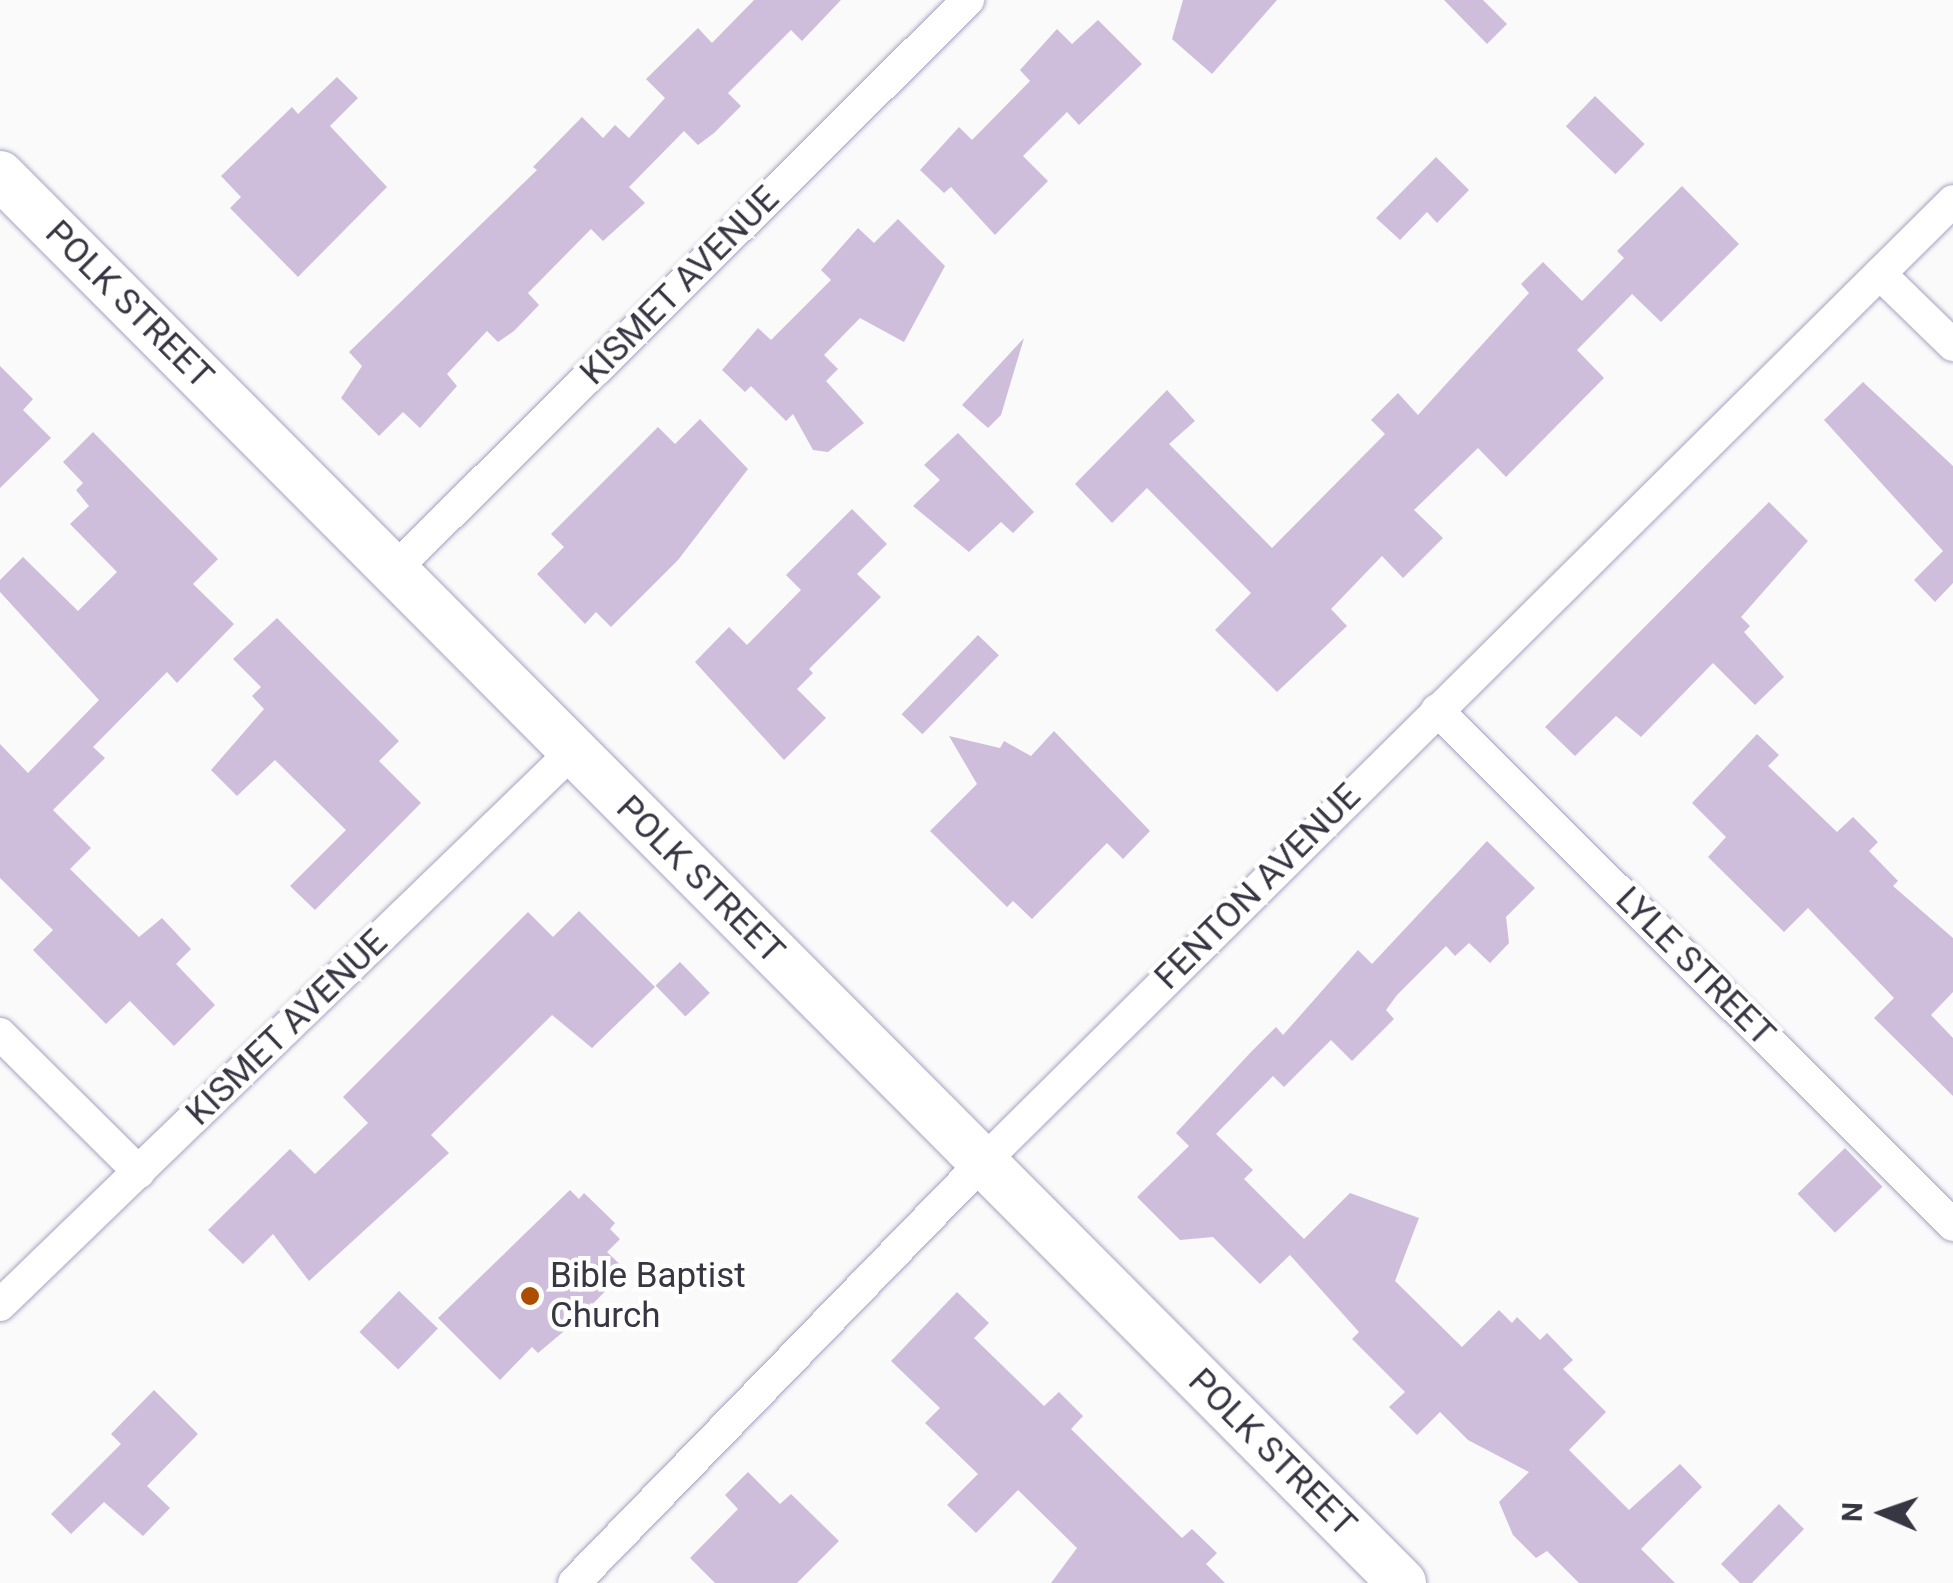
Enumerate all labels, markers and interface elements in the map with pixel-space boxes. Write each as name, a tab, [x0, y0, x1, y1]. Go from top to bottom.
street label: KISMET AVENUE	[572, 178, 788, 394]
street label: POLK STREET	[36, 212, 222, 398]
street label: FENTON AVENUE	[1147, 776, 1369, 998]
street label: POLK STREET	[607, 787, 793, 973]
street label: LYLE STREET	[1607, 879, 1783, 1055]
street label: KISMET AVENUE	[178, 921, 396, 1135]
place label: Bible Baptist Church	[550, 1255, 746, 1337]
marker: Bible Baptist Church	[519, 1285, 541, 1307]
street label: POLK STREET	[1179, 1360, 1365, 1546]
north arrow	[1833, 1463, 1933, 1563]
text: N	[1836, 1501, 1869, 1522]

